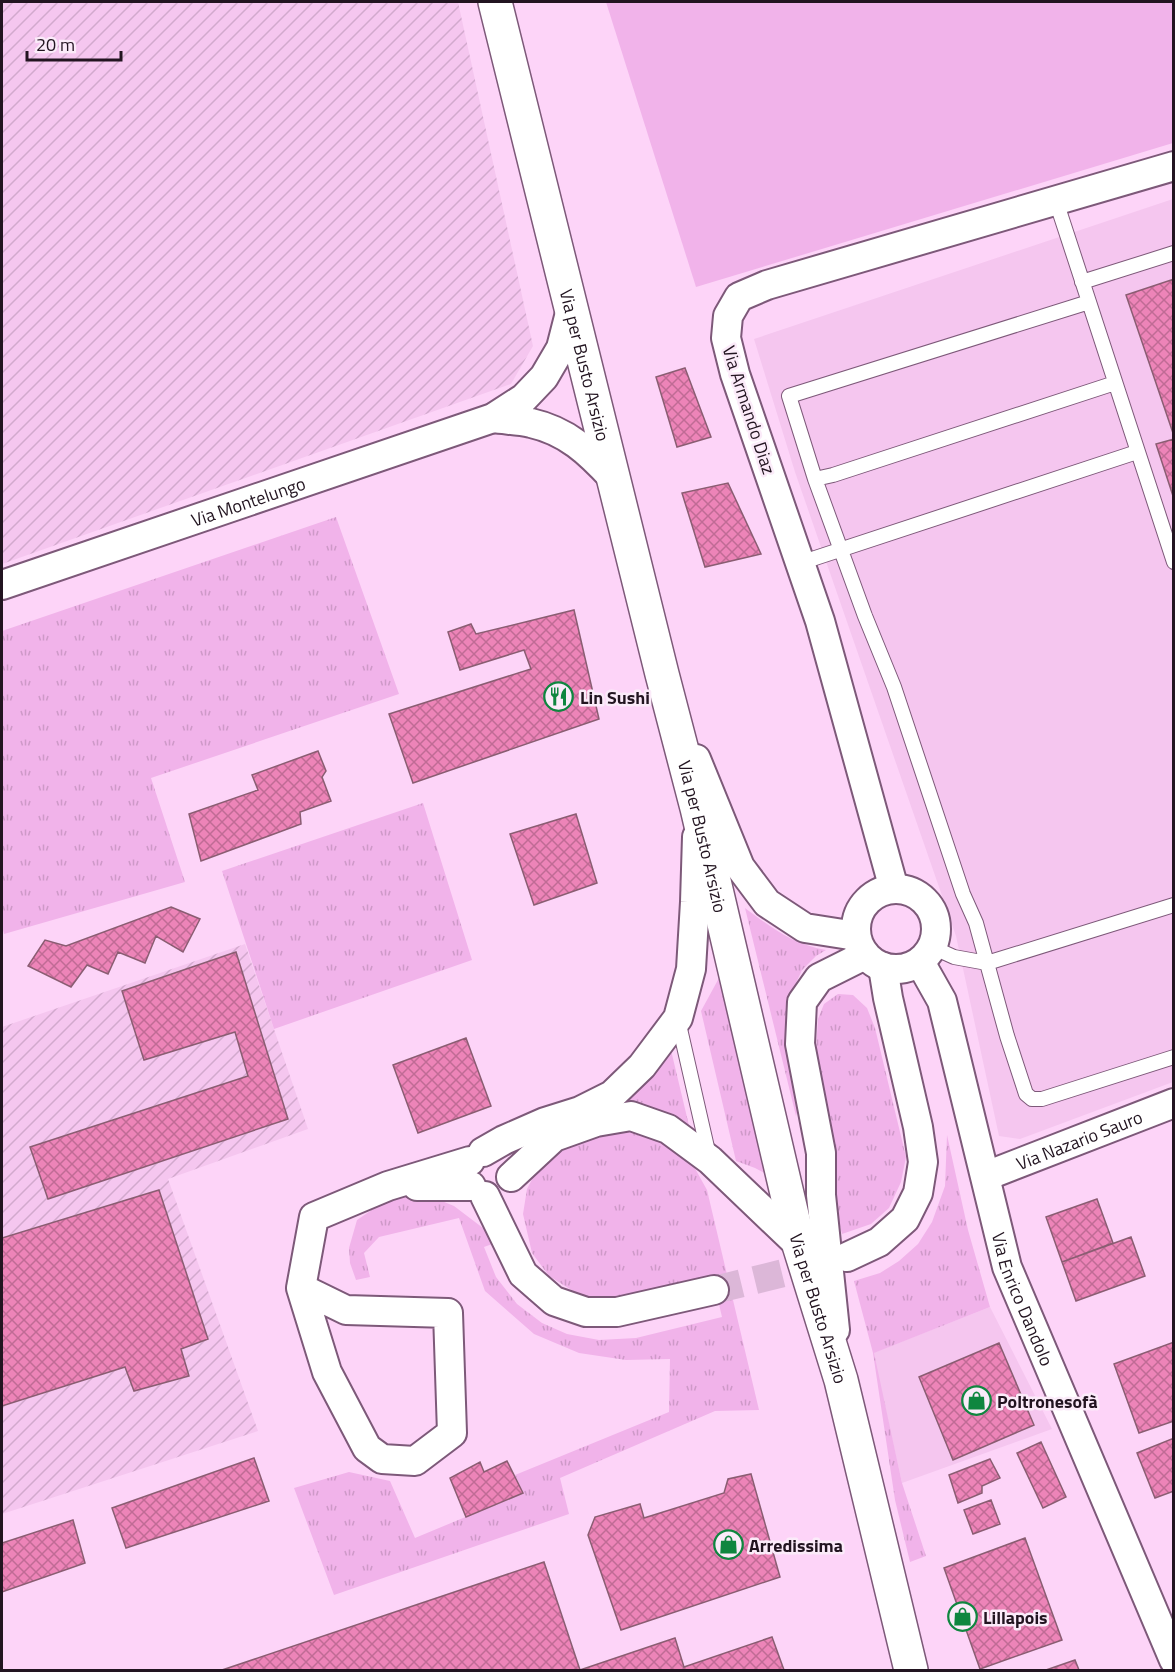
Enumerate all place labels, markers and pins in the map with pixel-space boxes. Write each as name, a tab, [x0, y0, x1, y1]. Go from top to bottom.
restaurant icon: Lin Sushi	[543, 681, 575, 713]
place label: Lin Sushi	[580, 684, 650, 711]
shop icon: Poltronesofà	[960, 1385, 992, 1417]
place label: Poltronesofà	[997, 1388, 1098, 1415]
shop icon: Arredissima	[712, 1529, 744, 1561]
place label: Arredissima	[749, 1532, 843, 1559]
shop icon: Lillapois	[946, 1601, 978, 1633]
place label: Lillapois	[983, 1604, 1048, 1631]

